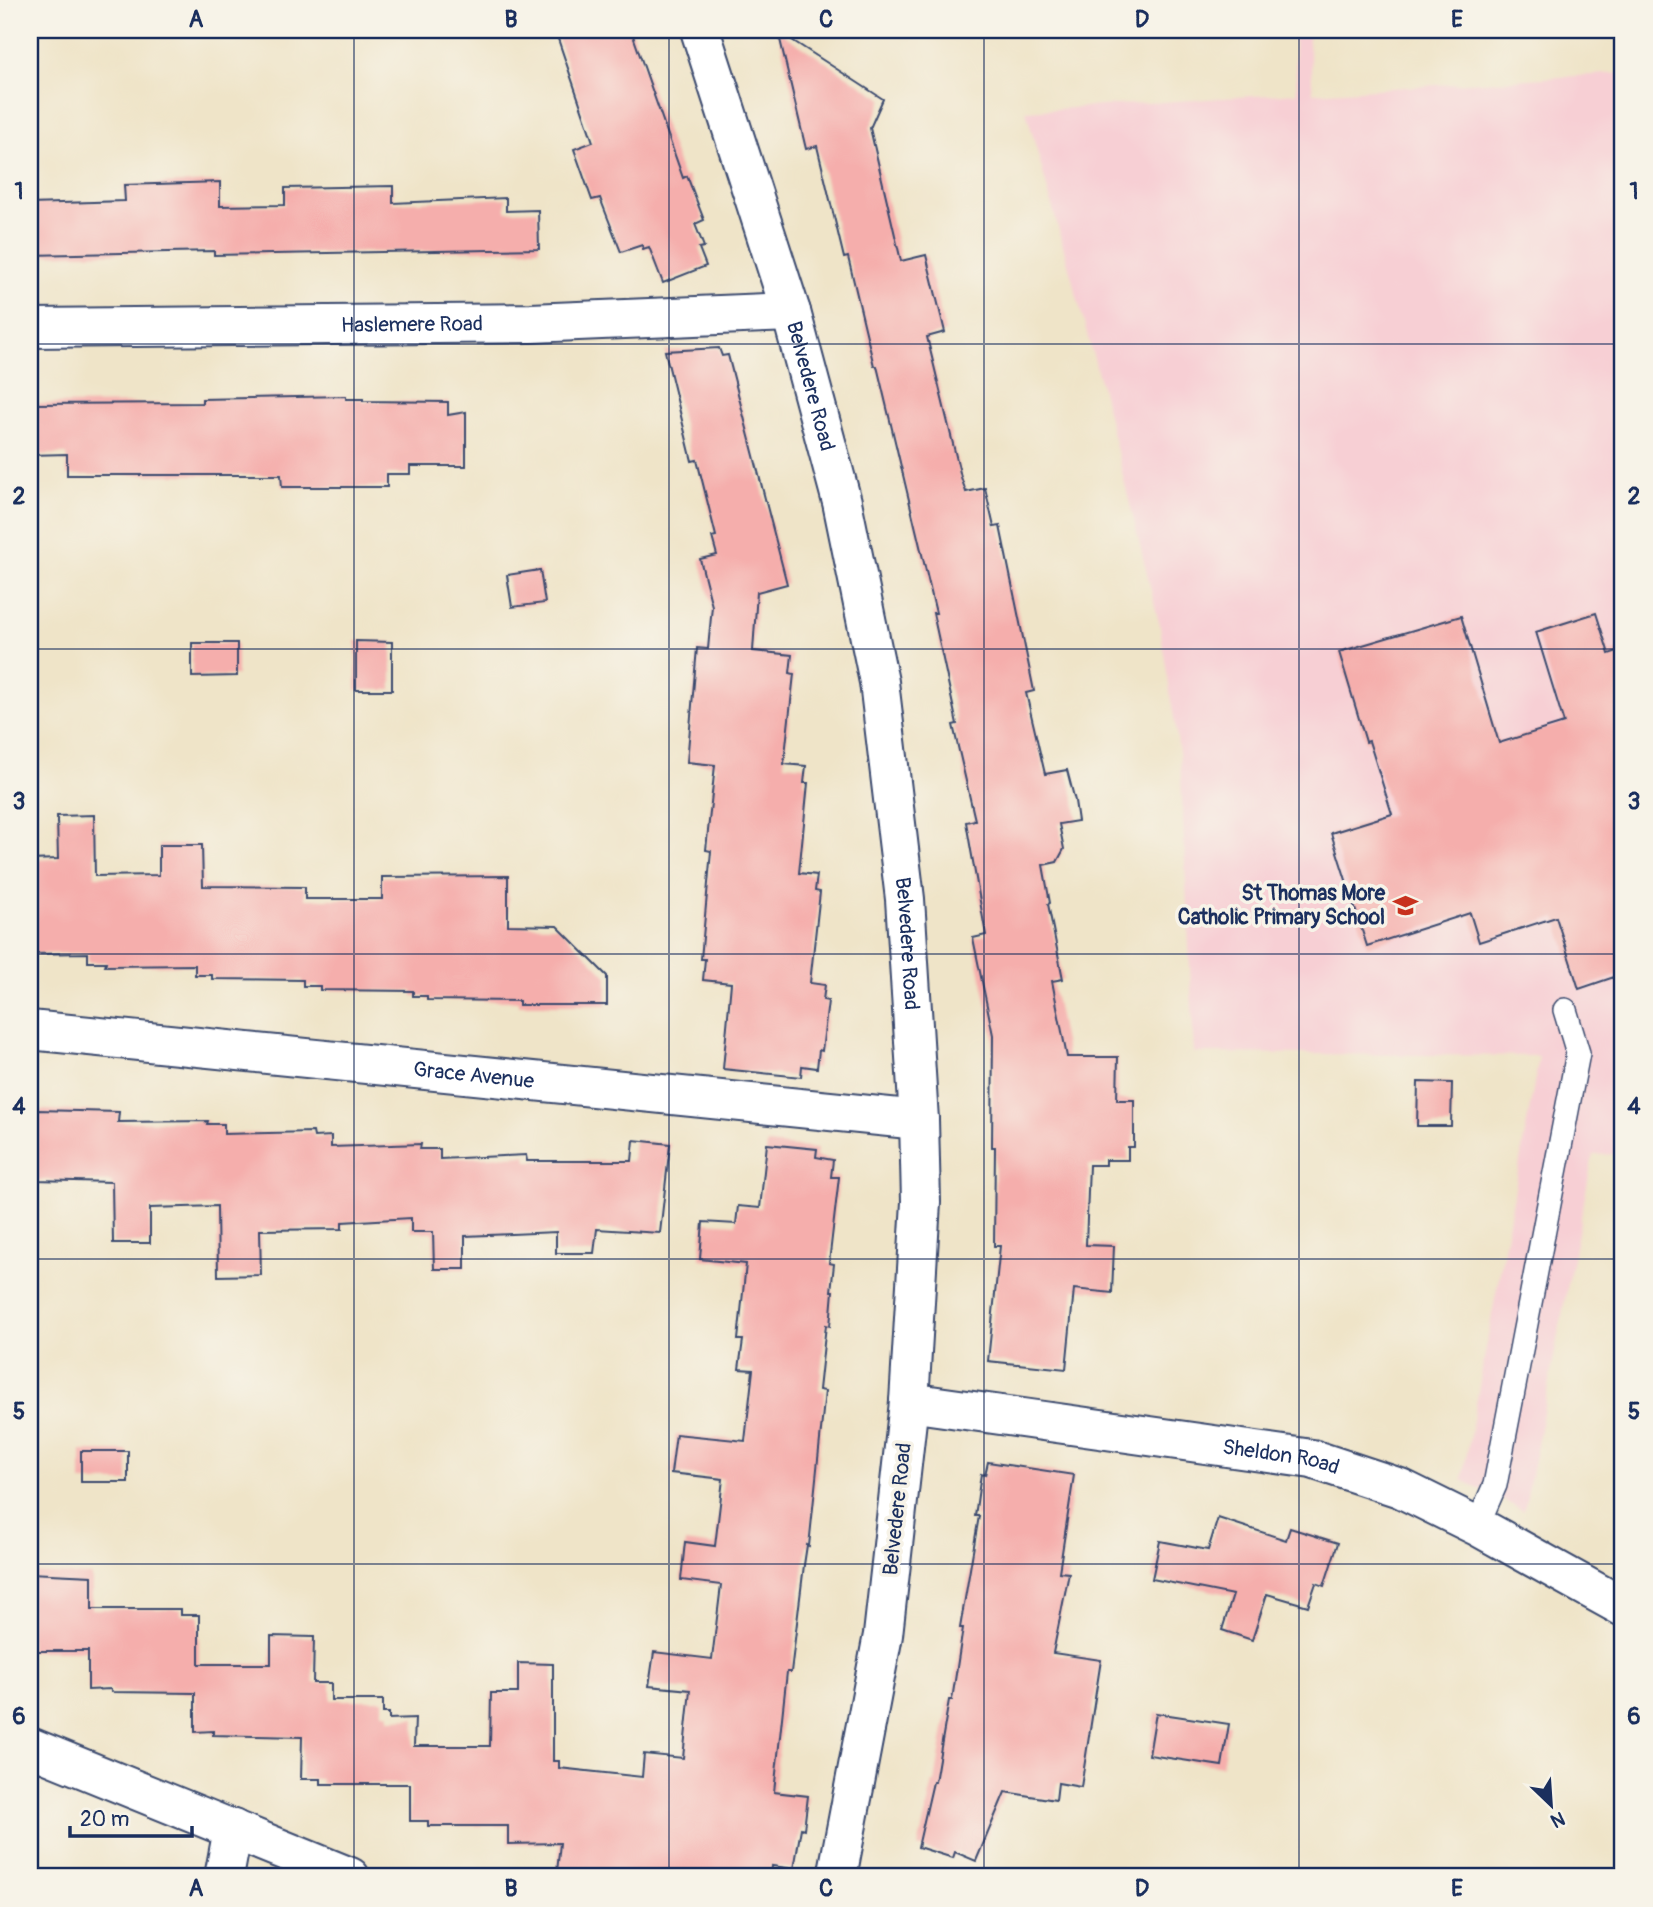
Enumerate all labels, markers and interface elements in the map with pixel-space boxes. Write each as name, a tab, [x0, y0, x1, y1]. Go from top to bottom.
text: A	[189, 5, 204, 34]
text: B	[504, 5, 518, 34]
text: C	[819, 5, 833, 34]
text: D	[1135, 5, 1149, 34]
text: E	[1451, 5, 1463, 34]
text: 1	[15, 177, 24, 206]
text: 1	[1630, 177, 1639, 206]
street label: Haslemere Road	[341, 310, 483, 339]
street label: Belvedere Road	[780, 318, 841, 454]
text: 2	[13, 482, 26, 511]
text: 2	[1628, 482, 1641, 511]
text: 3	[13, 787, 25, 816]
text: 3	[1628, 787, 1640, 816]
street label: Belvedere Road	[888, 876, 925, 1011]
place label: St Thomas More Catholic Primary School	[1178, 880, 1386, 931]
school or university icon: St Thomas More Catholic Primary School	[1391, 891, 1419, 919]
street label: Grace Avenue	[412, 1056, 536, 1095]
text: 4	[12, 1092, 26, 1121]
text: 4	[1627, 1092, 1641, 1121]
text: 5	[13, 1397, 25, 1426]
text: 5	[1628, 1397, 1640, 1426]
street label: Sheldon Road	[1221, 1433, 1343, 1481]
street label: Belvedere Road	[877, 1441, 918, 1577]
text: 6	[12, 1702, 26, 1731]
text: 6	[1627, 1702, 1641, 1731]
north arrow	[1516, 1770, 1586, 1840]
scale bar	[70, 1795, 192, 1839]
text: 20 m	[80, 1806, 129, 1833]
text: N	[1547, 1806, 1569, 1833]
text: A	[189, 1874, 204, 1903]
text: B	[504, 1874, 518, 1903]
text: C	[819, 1874, 833, 1903]
text: D	[1135, 1874, 1149, 1903]
text: E	[1451, 1874, 1463, 1903]

